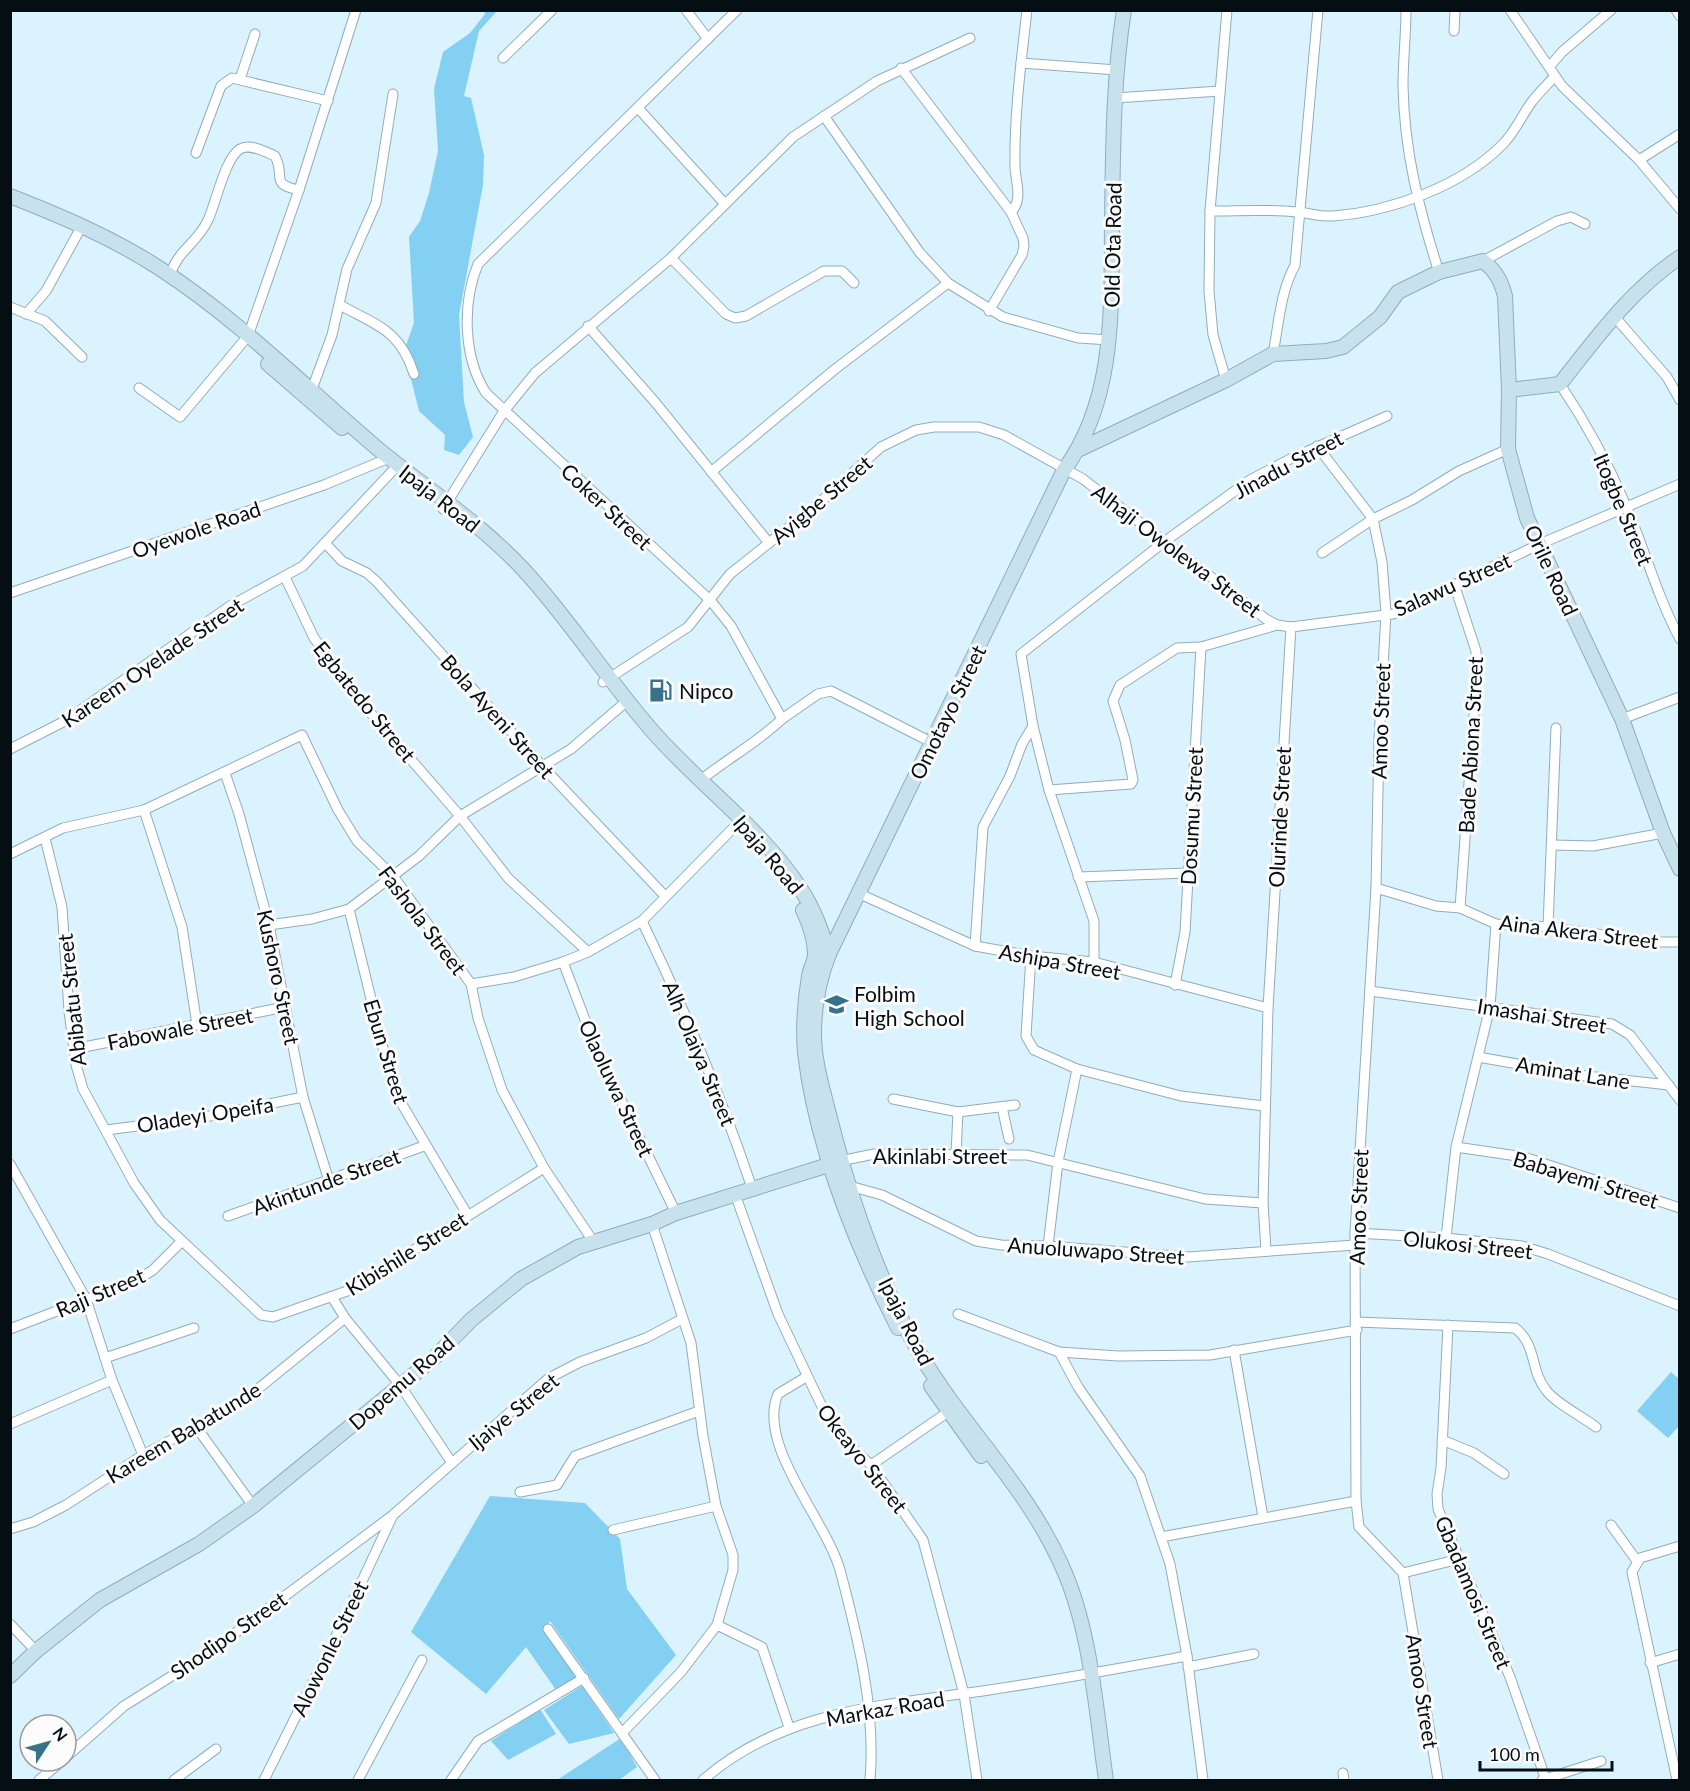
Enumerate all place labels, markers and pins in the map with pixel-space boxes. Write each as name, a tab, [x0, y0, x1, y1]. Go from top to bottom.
fuel station icon: Nipco	[648, 677, 674, 703]
place label: Nipco	[679, 678, 734, 703]
place label: Folbim High School	[854, 981, 965, 1030]
school or university icon: Folbim High School	[823, 992, 849, 1018]

